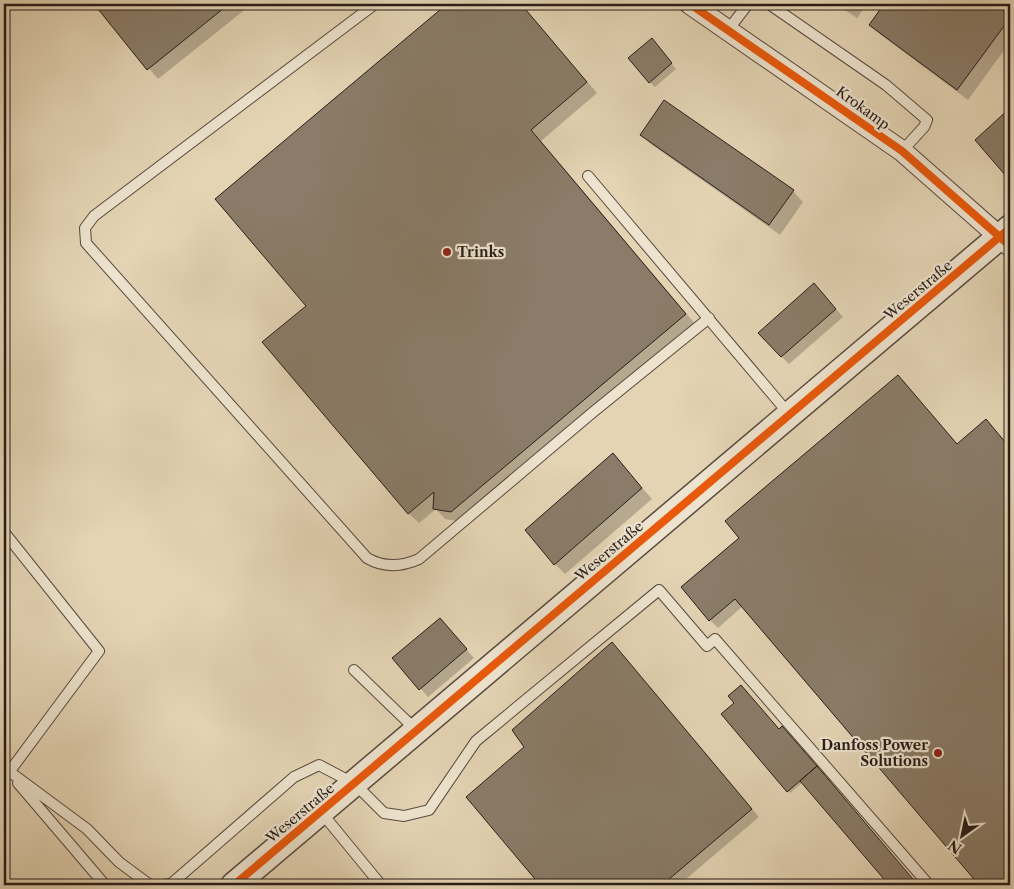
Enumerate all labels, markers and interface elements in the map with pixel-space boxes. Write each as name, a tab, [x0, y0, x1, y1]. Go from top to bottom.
street label: Krokamp	[833, 82, 893, 134]
place label: Trinks	[457, 243, 504, 261]
marker: Trinks	[441, 246, 453, 258]
street label: Weserstraße	[879, 256, 956, 324]
street label: Weserstraße	[570, 517, 647, 585]
place label: Danfoss Power Solutions	[821, 736, 928, 770]
marker: Danfoss Power Solutions	[932, 747, 944, 759]
street label: Weserstraße	[261, 779, 338, 847]
north arrow	[936, 812, 986, 862]
text: N	[945, 836, 965, 858]

